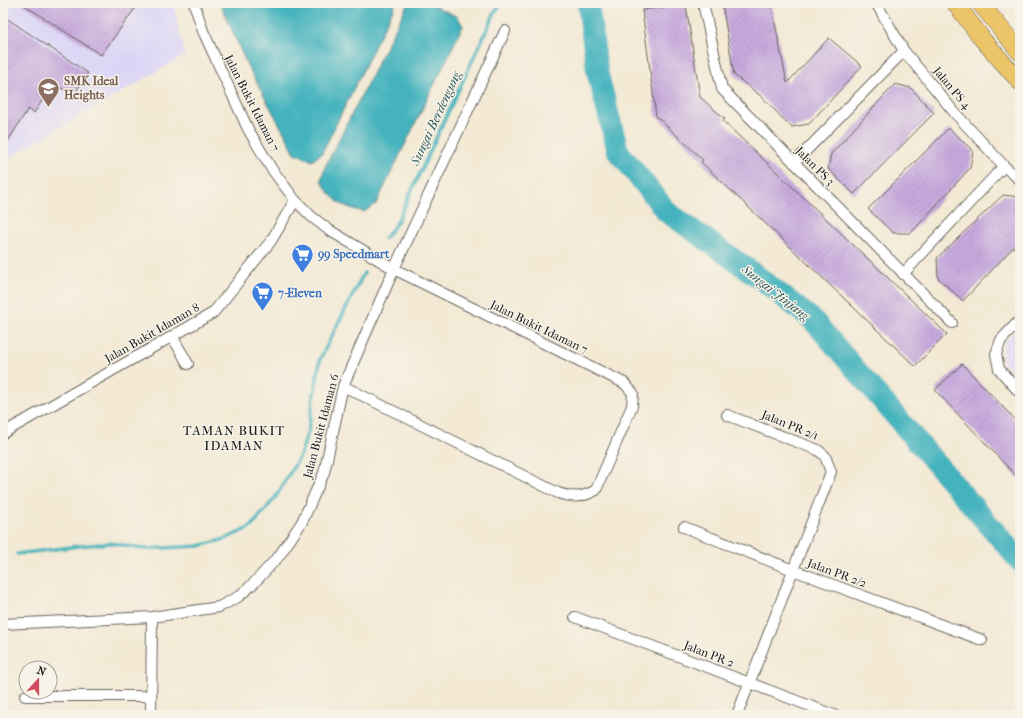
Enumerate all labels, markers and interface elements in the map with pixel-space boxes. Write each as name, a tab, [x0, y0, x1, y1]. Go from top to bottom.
street label: Jalan Bukit Idaman 7	[221, 51, 283, 154]
street label: Jalan PS 4	[930, 63, 974, 113]
water label: Sungai Berdengung	[407, 68, 464, 169]
place label: SMK Ideal Heights	[64, 74, 119, 103]
school or university icon: SMK Ideal Heights	[35, 75, 61, 108]
street label: Jalan PS 3	[792, 143, 837, 188]
supermarket icon: 99 Speedmart	[290, 241, 316, 274]
place label: 99 Speedmart	[317, 247, 390, 262]
water label: Sungai Jinjang	[738, 261, 813, 324]
supermarket icon: 7-Eleven	[250, 280, 276, 313]
place label: 7-Eleven	[277, 286, 323, 300]
street label: Jalan Bukit Idaman 7	[487, 297, 590, 357]
street label: Jalan Bukit Idaman 8	[101, 300, 202, 366]
street label: Jalan Bukit Idaman 6	[300, 372, 342, 481]
street label: Jalan PR 2/1	[759, 407, 820, 443]
district label: TAMAN BUKIT IDAMAN	[183, 423, 285, 453]
street label: Jalan PR 2/2	[805, 555, 869, 590]
street label: Jalan PR 2	[681, 638, 736, 670]
north arrow	[18, 660, 58, 700]
text: N	[35, 664, 48, 679]

